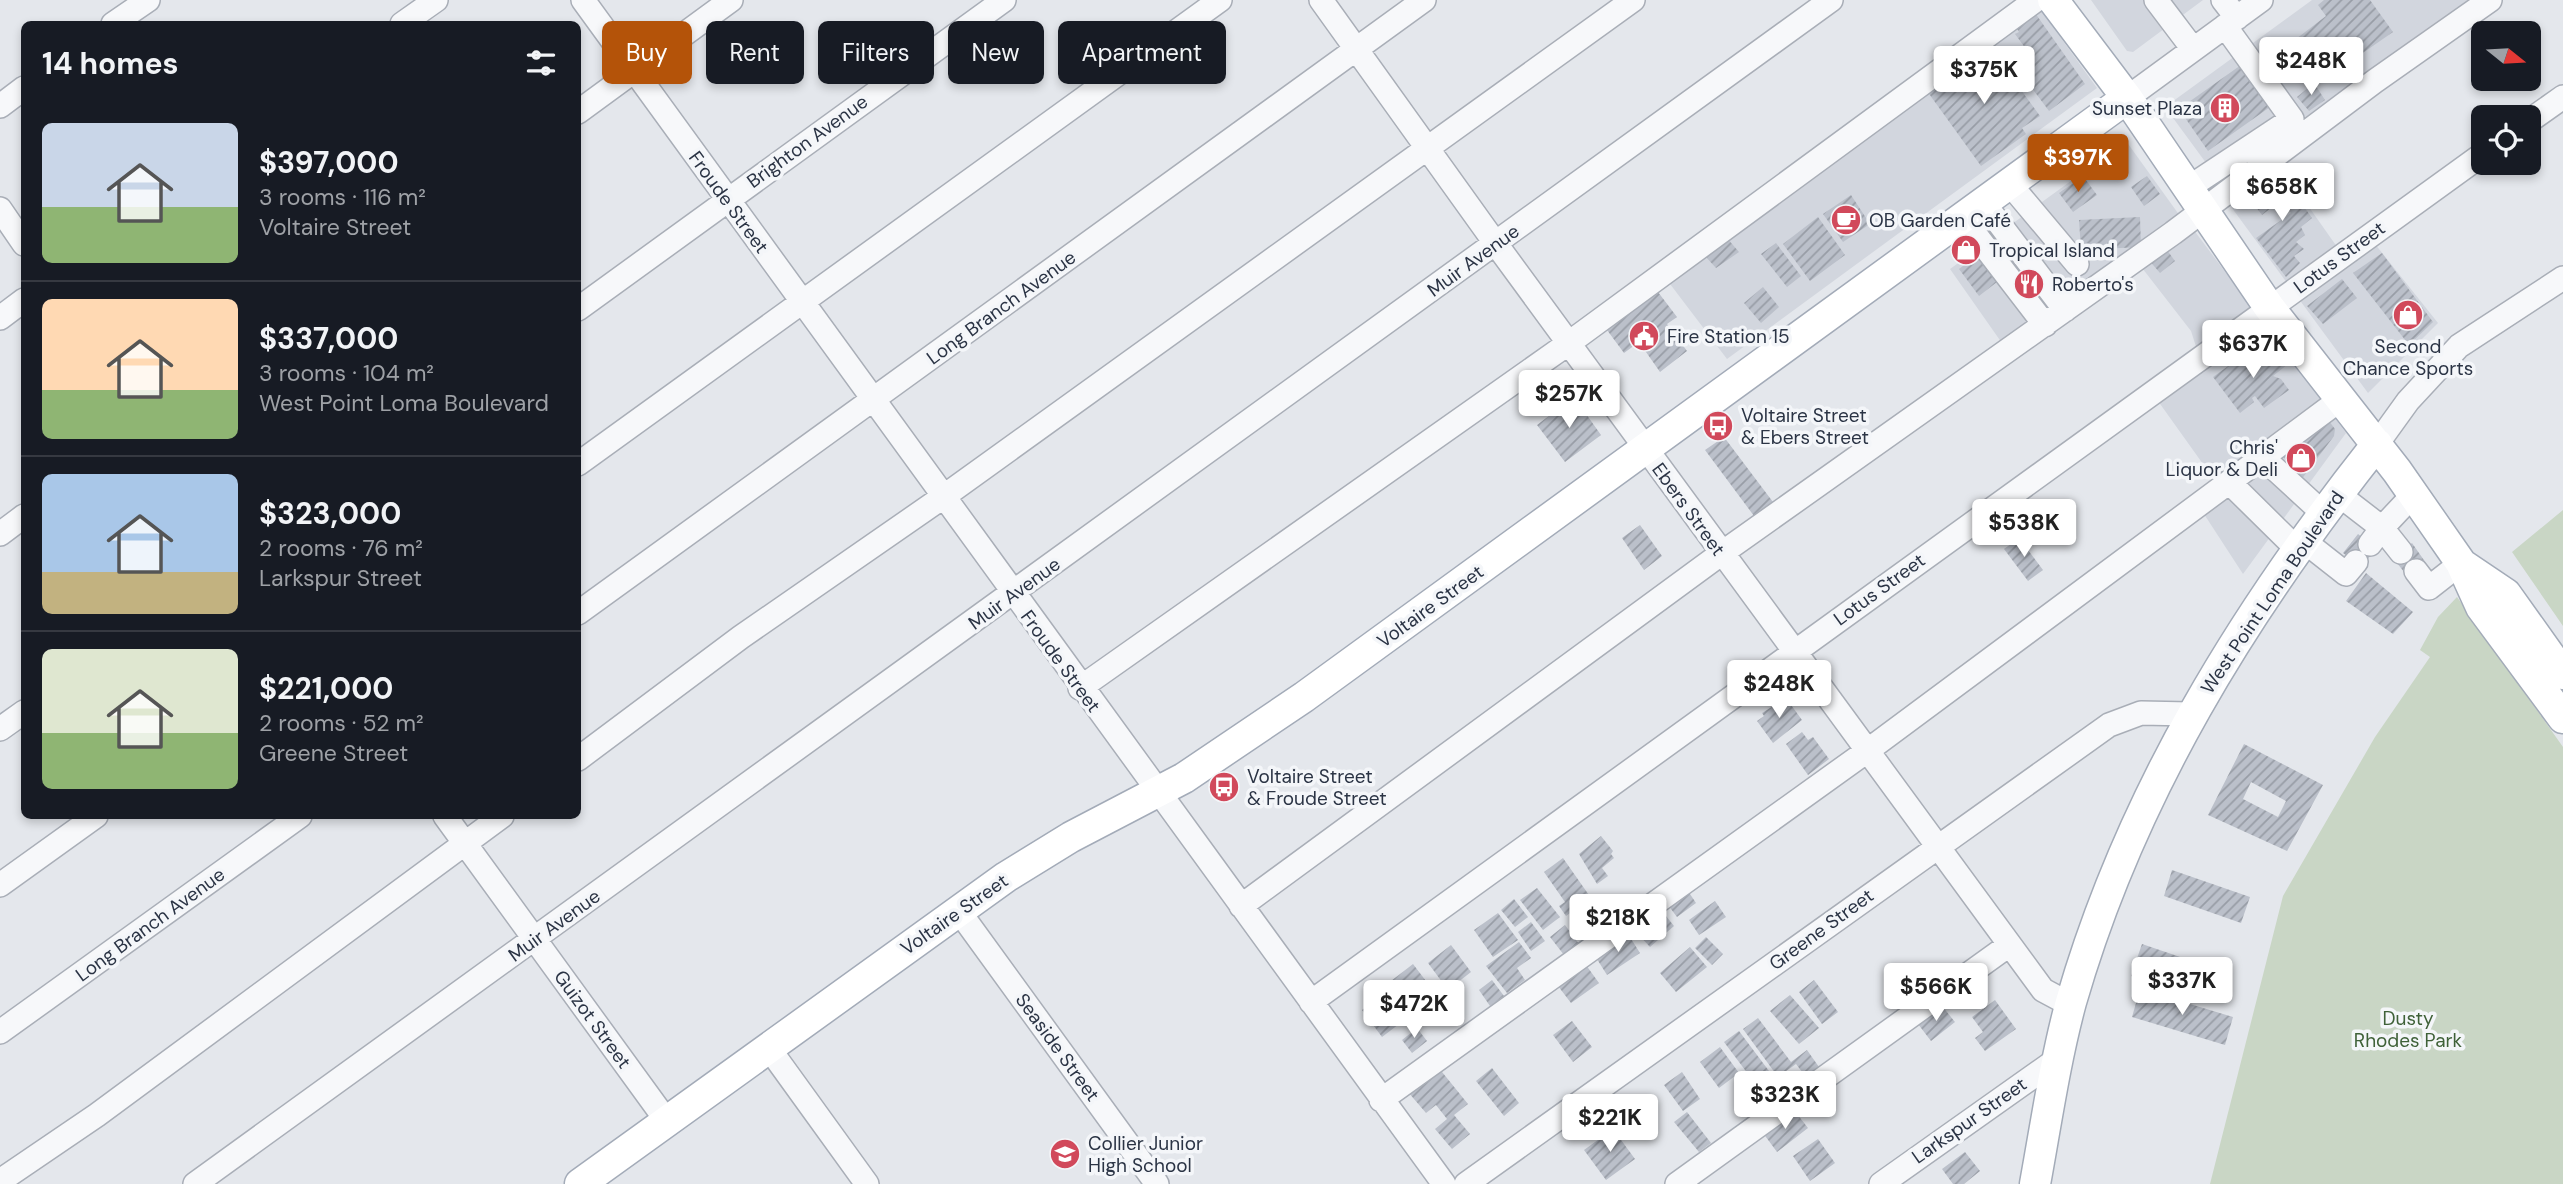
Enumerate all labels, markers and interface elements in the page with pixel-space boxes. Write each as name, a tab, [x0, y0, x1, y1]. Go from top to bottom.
chip: Buy	[602, 21, 692, 84]
chip: Rent	[706, 21, 804, 84]
chip: Filters	[818, 21, 934, 84]
chip: New	[948, 21, 1044, 84]
chip: Apartment	[1058, 21, 1226, 84]
north arrow	[2471, 21, 2541, 91]
map controls	[2471, 21, 2541, 175]
pin: $248K	[2262, 38, 2360, 97]
text: 14 homes	[42, 44, 179, 83]
icon: filters	[522, 44, 560, 82]
text: $248K	[2275, 45, 2347, 75]
pin: $375K	[1935, 46, 2033, 106]
text: $375K	[1950, 54, 2018, 84]
street label: Brighton Avenue	[742, 89, 873, 194]
building icon: Sunset Plaza	[2208, 91, 2242, 125]
place label: Sunset Plaza	[2092, 96, 2202, 121]
button: locate	[2471, 105, 2541, 175]
pin: $397K	[2029, 134, 2127, 194]
text: $397K	[2044, 142, 2112, 172]
text: $397,000	[259, 143, 399, 182]
street label: Froude Street	[683, 146, 774, 258]
icon: home	[98, 151, 182, 235]
pin: $658K	[2233, 164, 2331, 223]
text: $658K	[2246, 171, 2318, 201]
text: 3 rooms · 116 m²	[259, 182, 426, 212]
cafe icon: OB Garden Café	[1829, 203, 1863, 237]
place label: OB Garden Café	[1869, 208, 2011, 233]
text: Voltaire Street	[259, 212, 411, 242]
street label: Lotus Street	[2289, 216, 2390, 299]
street label: Muir Avenue	[1422, 219, 1524, 302]
shop icon: Tropical Island	[1949, 233, 1983, 267]
place label: Tropical Island	[1989, 238, 2115, 263]
street label: Long Branch Avenue	[922, 245, 1081, 370]
restaurant icon: Roberto's	[2012, 267, 2046, 301]
place label: Roberto's	[2052, 272, 2134, 297]
shop icon: Second Chance Sports	[2391, 298, 2425, 332]
text: $337,000	[259, 319, 398, 358]
public building icon: Fire Station 15	[1627, 319, 1661, 353]
pin: $637K	[2204, 320, 2302, 380]
place label: Fire Station 15	[1667, 324, 1790, 349]
icon: home	[98, 327, 182, 411]
text: $637K	[2218, 328, 2288, 358]
place label: Second Chance Sports	[2343, 334, 2473, 381]
text: 3 rooms · 104 m²	[259, 358, 434, 388]
pin: $257K	[1520, 370, 1618, 430]
text: $257K	[1535, 378, 1603, 408]
text: West Point Loma Boulevard	[259, 388, 549, 418]
place label: Voltaire Street & Ebers Street	[1741, 403, 1869, 450]
bus stop icon: Voltaire Street & Ebers Street	[1701, 409, 1735, 443]
place label: Chris' Liquor & Deli	[2166, 435, 2278, 482]
shop icon: Chris' Liquor & Deli	[2284, 441, 2318, 475]
street label: Ebers Street	[1646, 458, 1731, 561]
street label: West Point Loma Boulevard	[2195, 486, 2350, 699]
text: $323,000	[259, 494, 401, 533]
pin: $538K	[1975, 500, 2073, 559]
icon: home	[98, 502, 182, 586]
text: $538K	[1988, 507, 2060, 537]
text: 2 rooms · 76 m²	[259, 533, 423, 563]
street label: Lotus Street	[1829, 548, 1930, 631]
street label: Muir Avenue	[963, 552, 1065, 635]
street label: Voltaire Street	[1372, 559, 1488, 653]
text: Larkspur Street	[259, 563, 422, 593]
street label: Froude Street	[1015, 605, 1106, 717]
pin: $248K	[1730, 660, 1828, 720]
text: $248K	[1743, 668, 1815, 698]
text: $221,000	[259, 669, 393, 708]
icon: home	[98, 677, 182, 761]
text: 2 rooms · 52 m²	[259, 708, 424, 738]
text: Greene Street	[259, 738, 408, 768]
place label: Voltaire Street & Froude Street	[1247, 764, 1387, 811]
bus stop icon: Voltaire Street & Froude Street	[1207, 770, 1241, 804]
street label: Long Branch Avenue	[71, 862, 230, 987]
street label: Voltaire Street	[896, 868, 1013, 961]
street label: Greene Street	[1764, 883, 1879, 976]
street label: Muir Avenue	[503, 884, 605, 967]
pin: $218K	[1569, 894, 1667, 954]
text: $218K	[1585, 902, 1651, 932]
pin: $337K	[2133, 958, 2231, 1017]
pin: $566K	[1887, 964, 1985, 1023]
street label: Guizot Street	[548, 965, 637, 1073]
text: $337K	[2148, 965, 2216, 995]
text: $566K	[1900, 971, 1972, 1001]
pin: $472K	[1365, 981, 1463, 1040]
street label: Seaside Street	[1010, 988, 1105, 1106]
text: $472K	[1379, 988, 1449, 1018]
park label: Dusty Rhodes Park	[2354, 1006, 2463, 1053]
pin: $323K	[1736, 1072, 1834, 1131]
street label: Larkspur Street	[1907, 1072, 2032, 1169]
text: $323K	[1750, 1079, 1820, 1109]
pin: $221K	[1561, 1094, 1659, 1154]
text: $221K	[1578, 1102, 1642, 1132]
place label: Collier Junior High School	[1088, 1131, 1203, 1178]
school or university icon: Collier Junior High School	[1048, 1137, 1082, 1171]

